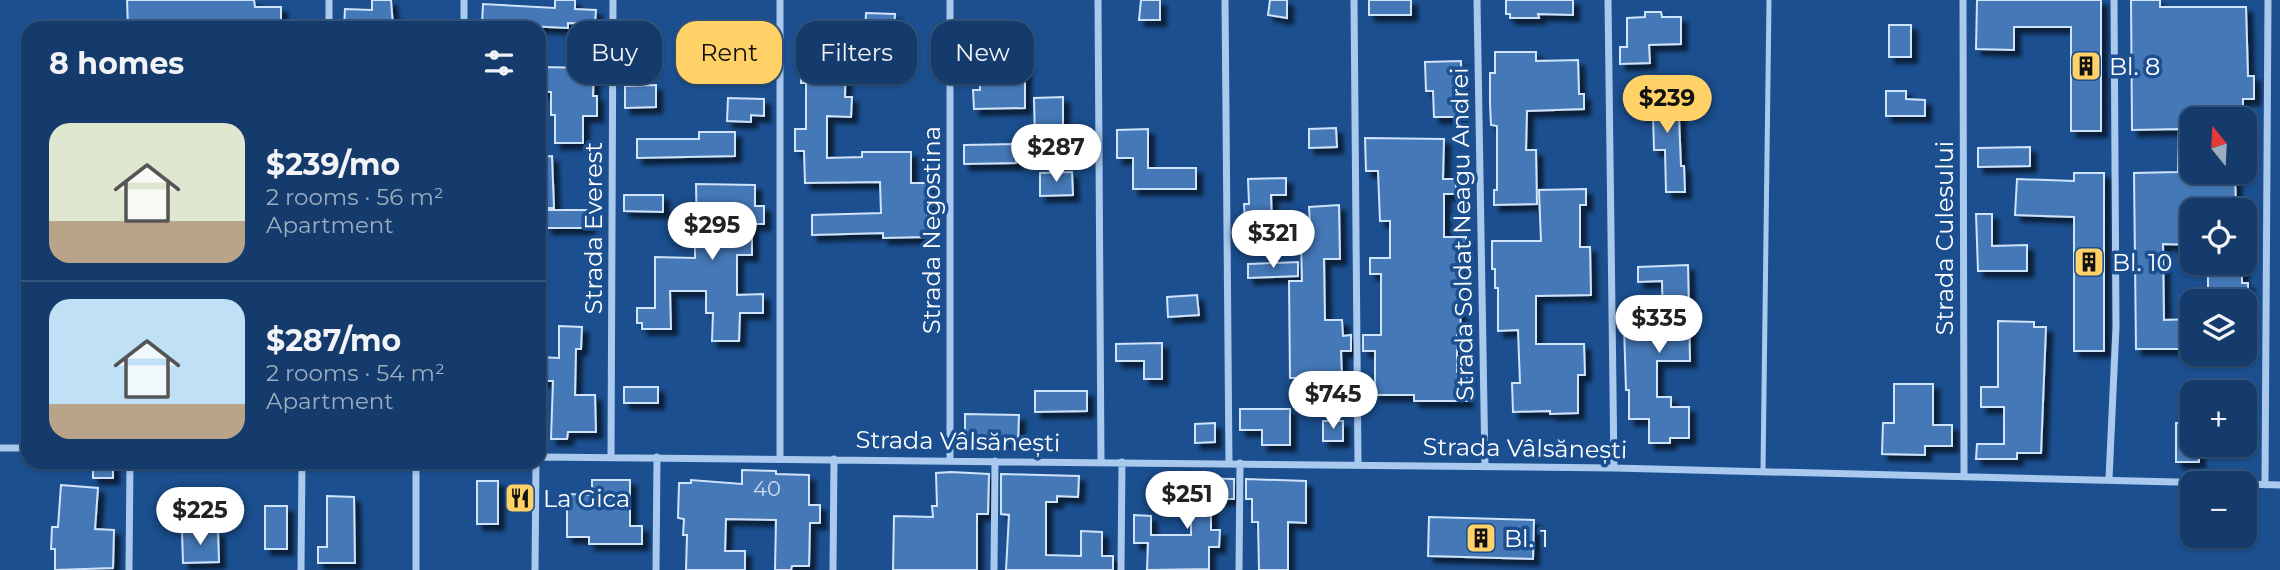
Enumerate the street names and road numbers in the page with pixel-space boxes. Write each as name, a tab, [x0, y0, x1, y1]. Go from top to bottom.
street label: Strada Soldat Neagu Andrei	[1445, 67, 1479, 401]
street label: Strada Negostina	[917, 126, 946, 334]
street label: Strada Culesului	[1930, 141, 1959, 335]
street label: Strada Everest	[579, 142, 608, 314]
street label: Strada Vâlsănești	[855, 425, 1061, 457]
street label: Strada Vâlsănești	[1422, 432, 1628, 464]

